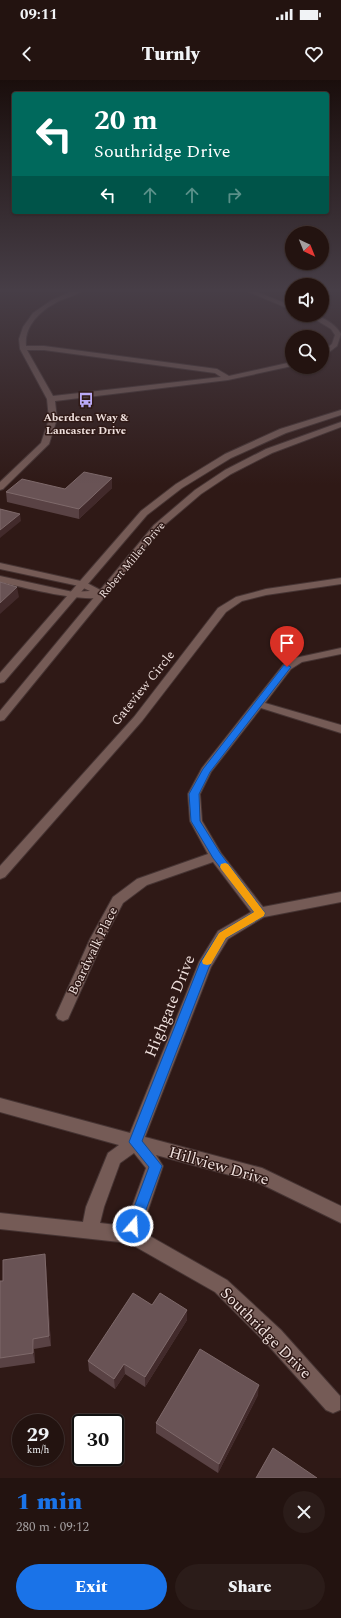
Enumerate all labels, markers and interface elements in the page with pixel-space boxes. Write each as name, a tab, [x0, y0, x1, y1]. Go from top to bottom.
text: 09:11	[20, 3, 58, 26]
text: Turnly	[141, 41, 200, 68]
icon: back	[16, 43, 38, 65]
icon: heart	[303, 43, 325, 65]
text: 20 m	[94, 99, 158, 142]
icon: left	[28, 108, 80, 160]
text: Southridge Drive	[94, 138, 230, 165]
icon: left	[97, 184, 119, 206]
icon: ahead	[139, 184, 161, 206]
icon: ahead	[181, 184, 203, 206]
icon: right	[223, 184, 245, 206]
north arrow	[285, 226, 329, 270]
map controls	[285, 226, 329, 374]
button: sound	[285, 278, 329, 322]
button: search	[285, 330, 329, 374]
bus stop icon: Aberdeen Way & Lancaster Drive	[77, 391, 95, 409]
place label: Aberdeen Way & Lancaster Drive	[43, 409, 129, 439]
street label: Robert Miller Drive	[95, 518, 169, 602]
pin	[270, 626, 304, 667]
icon: arrive	[276, 632, 298, 654]
street label: Gateview Circle	[106, 646, 180, 730]
street label: Boardwalk Place	[63, 903, 123, 999]
street label: Highgate Drive	[138, 951, 202, 1061]
street label: Hillview Drive	[166, 1140, 272, 1192]
position arrow	[112, 1205, 154, 1247]
street label: Southridge Drive	[215, 1282, 317, 1384]
speed limit sign: 30	[72, 1414, 124, 1466]
text: 29	[27, 1420, 49, 1450]
text: km/h	[27, 1442, 49, 1458]
text: 1 min	[16, 1484, 82, 1520]
button: close	[283, 1491, 325, 1533]
text: 280 m · 09:12	[16, 1517, 89, 1537]
button: Exit	[16, 1564, 167, 1610]
button: Share	[175, 1564, 325, 1610]

